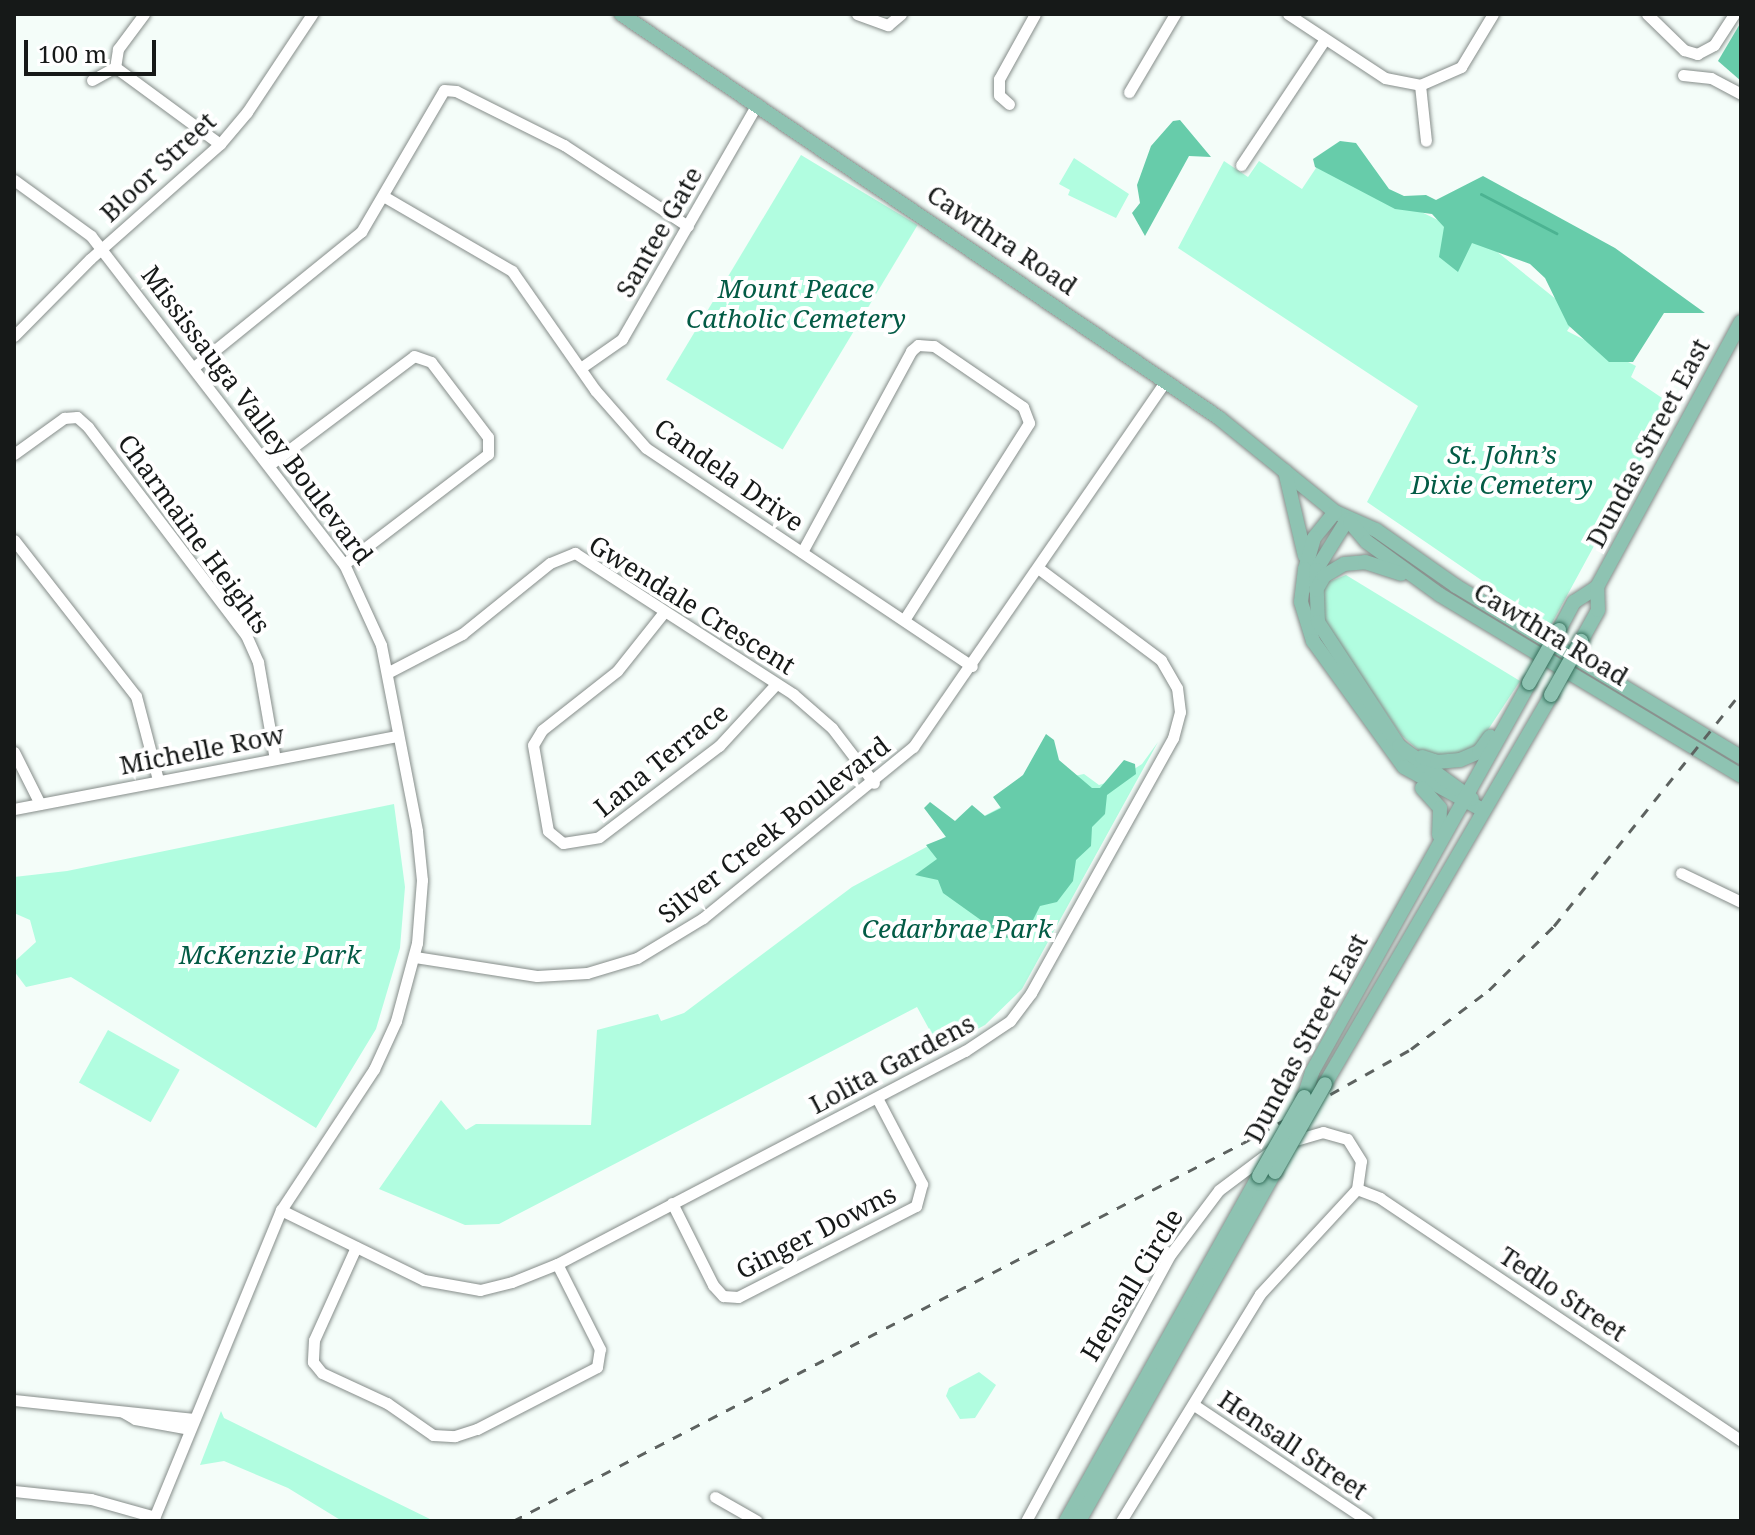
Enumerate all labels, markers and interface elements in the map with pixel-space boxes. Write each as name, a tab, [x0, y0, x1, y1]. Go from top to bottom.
scale bar	[28, 24, 160, 74]
text: 100 m	[38, 37, 107, 70]
street label: Bloor Street	[94, 106, 222, 228]
street label: Santee Gate	[609, 161, 709, 303]
street label: Cawthra Road	[921, 178, 1083, 302]
street label: Mississauga Valley Boulevard	[135, 260, 379, 570]
park label: Mount Peace Catholic Cemetery	[686, 273, 906, 334]
street label: Dundas Street East	[1580, 333, 1716, 553]
street label: Candela Drive	[648, 412, 810, 538]
street label: Charmaine Heights	[111, 428, 277, 640]
park label: St. John’s Dixie Cemetery	[1411, 439, 1593, 500]
street label: Gwendale Crescent	[583, 529, 801, 681]
street label: Cawthra Road	[1468, 576, 1634, 692]
street label: Lana Terrace	[588, 697, 734, 823]
street label: Michelle Row	[117, 719, 287, 781]
street label: Silver Creek Boulevard	[652, 730, 896, 930]
park label: Cedarbrae Park	[862, 913, 1052, 945]
street label: Dundas Street East	[1238, 928, 1374, 1148]
park label: McKenzie Park	[179, 939, 361, 971]
street label: Lolita Gardens	[804, 1008, 980, 1120]
street label: Ginger Downs	[731, 1178, 901, 1286]
street label: Hensall Circle	[1074, 1203, 1190, 1367]
street label: Tedlo Street	[1493, 1240, 1633, 1348]
street label: Hensall Street	[1213, 1384, 1373, 1506]

